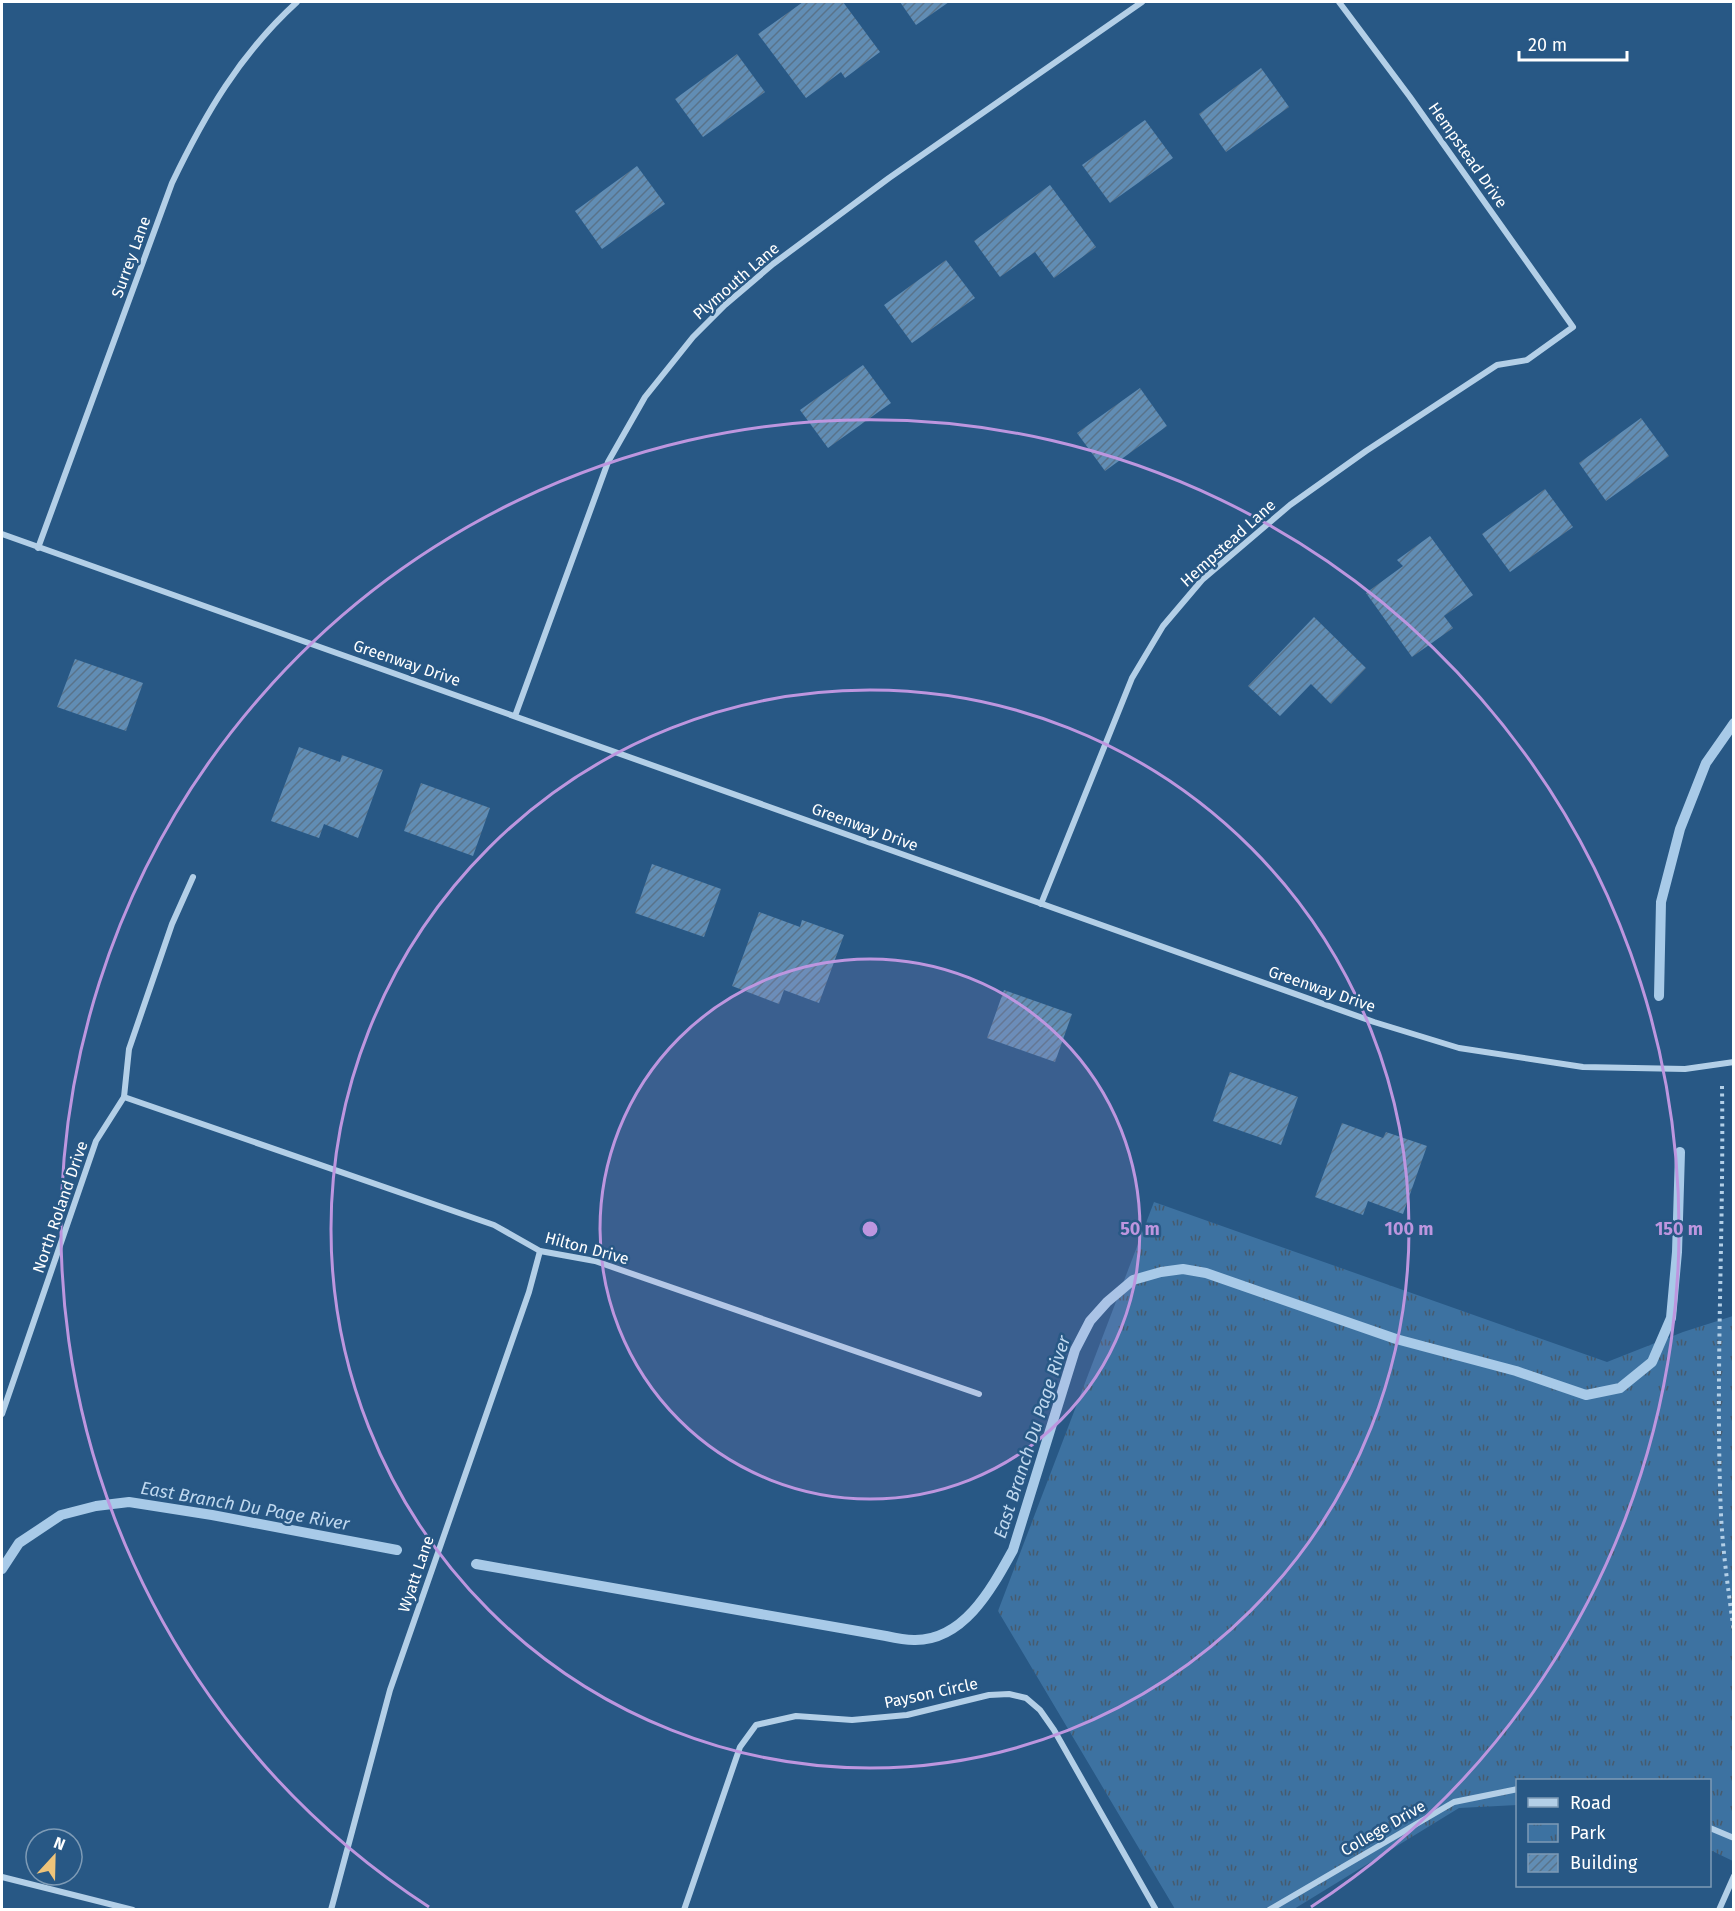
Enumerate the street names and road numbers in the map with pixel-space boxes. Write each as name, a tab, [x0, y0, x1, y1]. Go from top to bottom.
street label: Hempstead Drive	[1425, 99, 1511, 211]
street label: Surrey Lane	[107, 214, 155, 300]
street label: Plymouth Lane	[689, 238, 783, 324]
street label: Hempstead Lane	[1176, 495, 1280, 591]
street label: Greenway Drive	[351, 636, 463, 690]
street label: Greenway Drive	[809, 799, 921, 855]
street label: Greenway Drive	[1266, 962, 1378, 1016]
street label: North Roland Drive	[28, 1138, 92, 1276]
street label: Hilton Drive	[543, 1228, 631, 1268]
street label: Wyatt Lane	[394, 1533, 438, 1615]
street label: Payson Circle	[882, 1674, 980, 1712]
street label: College Drive	[1337, 1796, 1429, 1860]

